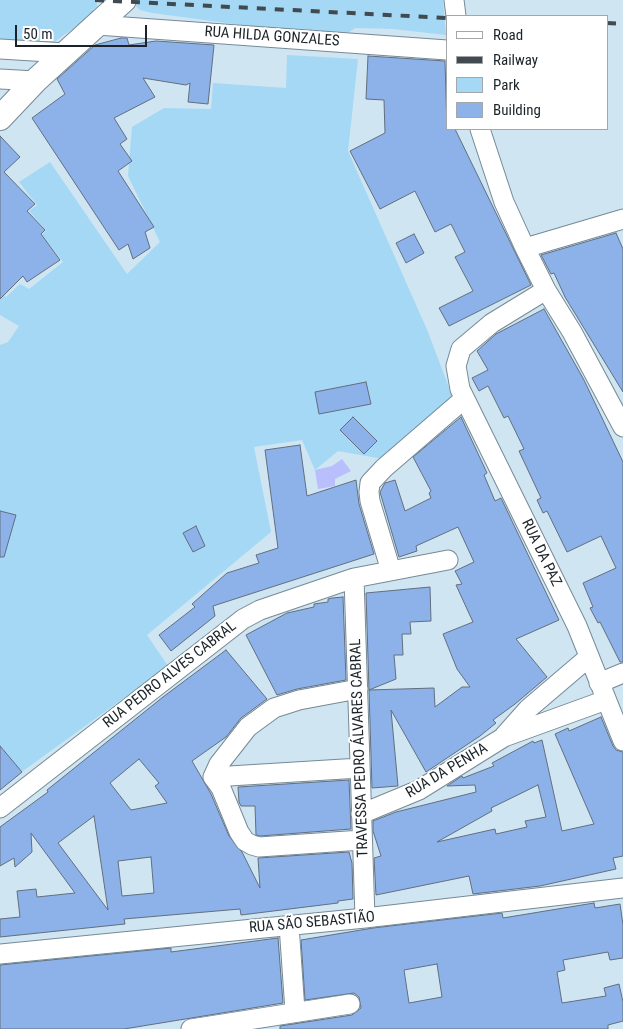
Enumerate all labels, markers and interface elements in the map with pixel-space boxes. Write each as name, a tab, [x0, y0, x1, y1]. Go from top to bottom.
scale bar	[18, 15, 150, 47]
legend	[446, 15, 608, 130]
street label: RUA HILDA GONZALES	[204, 23, 340, 51]
text: 50 m	[23, 25, 53, 43]
text: Road	[493, 26, 523, 44]
text: Railway	[493, 51, 538, 69]
text: Park	[493, 76, 520, 94]
text: Building	[493, 101, 541, 119]
street label: RUA DA PAZ	[517, 516, 565, 590]
street label: RUA PEDRO ALVES CABRAL	[100, 618, 240, 732]
street label: TRAVESSA PEDRO ÁLVARES CABRAL	[347, 638, 373, 858]
street label: RUA DA PENHA	[403, 740, 491, 802]
street label: RUA SÃO SEBASTIÃO	[248, 909, 376, 937]

